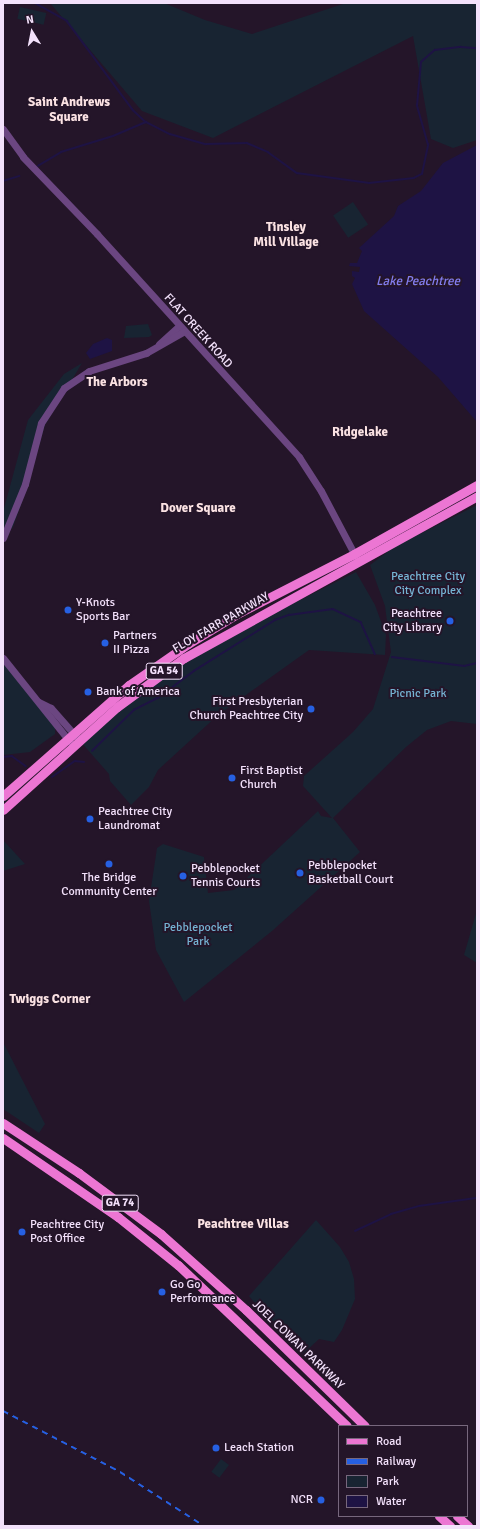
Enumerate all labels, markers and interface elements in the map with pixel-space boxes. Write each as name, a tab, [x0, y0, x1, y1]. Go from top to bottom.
north arrow	[12, 12, 52, 52]
text: N	[25, 13, 35, 27]
district label: Saint Andrews Square	[28, 95, 110, 126]
district label: Tinsley Mill Village	[253, 220, 319, 251]
water label: Lake Peachtree	[376, 273, 460, 289]
street label: FLAT CREEK ROAD	[161, 291, 235, 371]
district label: The Arbors	[86, 374, 148, 390]
district label: Ridgelake	[332, 424, 388, 440]
district label: Dover Square	[160, 500, 236, 516]
park label: Peachtree City City Complex	[391, 570, 465, 598]
street label: FLOY FARR PARKWAY	[170, 590, 272, 656]
place label: Y-Knots Sports Bar	[76, 596, 130, 624]
marker: Y-Knots Sports Bar	[63, 605, 73, 615]
place label: Peachtree City Library	[383, 607, 442, 635]
marker: Peachtree City Library	[445, 616, 455, 626]
place label: Partners II Pizza	[113, 629, 157, 657]
marker: Partners II Pizza	[100, 638, 110, 648]
road number: GA 54	[145, 662, 183, 680]
place label: Bank of America	[96, 685, 180, 699]
marker: Bank of America	[83, 687, 93, 697]
park label: Picnic Park	[390, 687, 446, 701]
place label: First Presbyterian Church Peachtree City	[190, 695, 303, 723]
marker: First Presbyterian Church Peachtree City	[306, 704, 316, 714]
place label: First Baptist Church	[240, 764, 303, 792]
marker: First Baptist Church	[227, 773, 237, 783]
place label: Peachtree City Laundromat	[98, 805, 172, 833]
marker: Peachtree City Laundromat	[85, 814, 95, 824]
marker: The Bridge Community Center	[104, 859, 114, 869]
place label: Pebblepocket Basketball Court	[308, 859, 393, 887]
place label: Pebblepocket Tennis Courts	[191, 862, 260, 890]
marker: Pebblepocket Basketball Court	[295, 868, 305, 878]
place label: The Bridge Community Center	[61, 871, 157, 899]
marker: Pebblepocket Tennis Courts	[178, 871, 188, 881]
park label: Pebblepocket Park	[164, 921, 232, 949]
district label: Twiggs Corner	[10, 991, 90, 1007]
road number: GA 74	[101, 1194, 139, 1212]
district label: Peachtree Villas	[197, 1216, 289, 1232]
place label: Peachtree City Post Office	[30, 1218, 104, 1246]
marker: Peachtree City Post Office	[17, 1227, 27, 1237]
place label: Go Go Performance	[170, 1278, 236, 1306]
marker: Go Go Performance	[157, 1287, 167, 1297]
street label: JOEL COWAN PARKWAY	[249, 1297, 347, 1393]
legend	[338, 1425, 468, 1517]
text: Road	[376, 1434, 402, 1449]
place label: Leach Station	[224, 1441, 294, 1455]
marker: Leach Station	[211, 1443, 221, 1453]
text: Railway	[376, 1454, 416, 1469]
text: Park	[376, 1474, 399, 1489]
place label: NCR	[290, 1493, 313, 1507]
text: Water	[376, 1494, 406, 1509]
marker: NCR	[316, 1495, 326, 1505]

